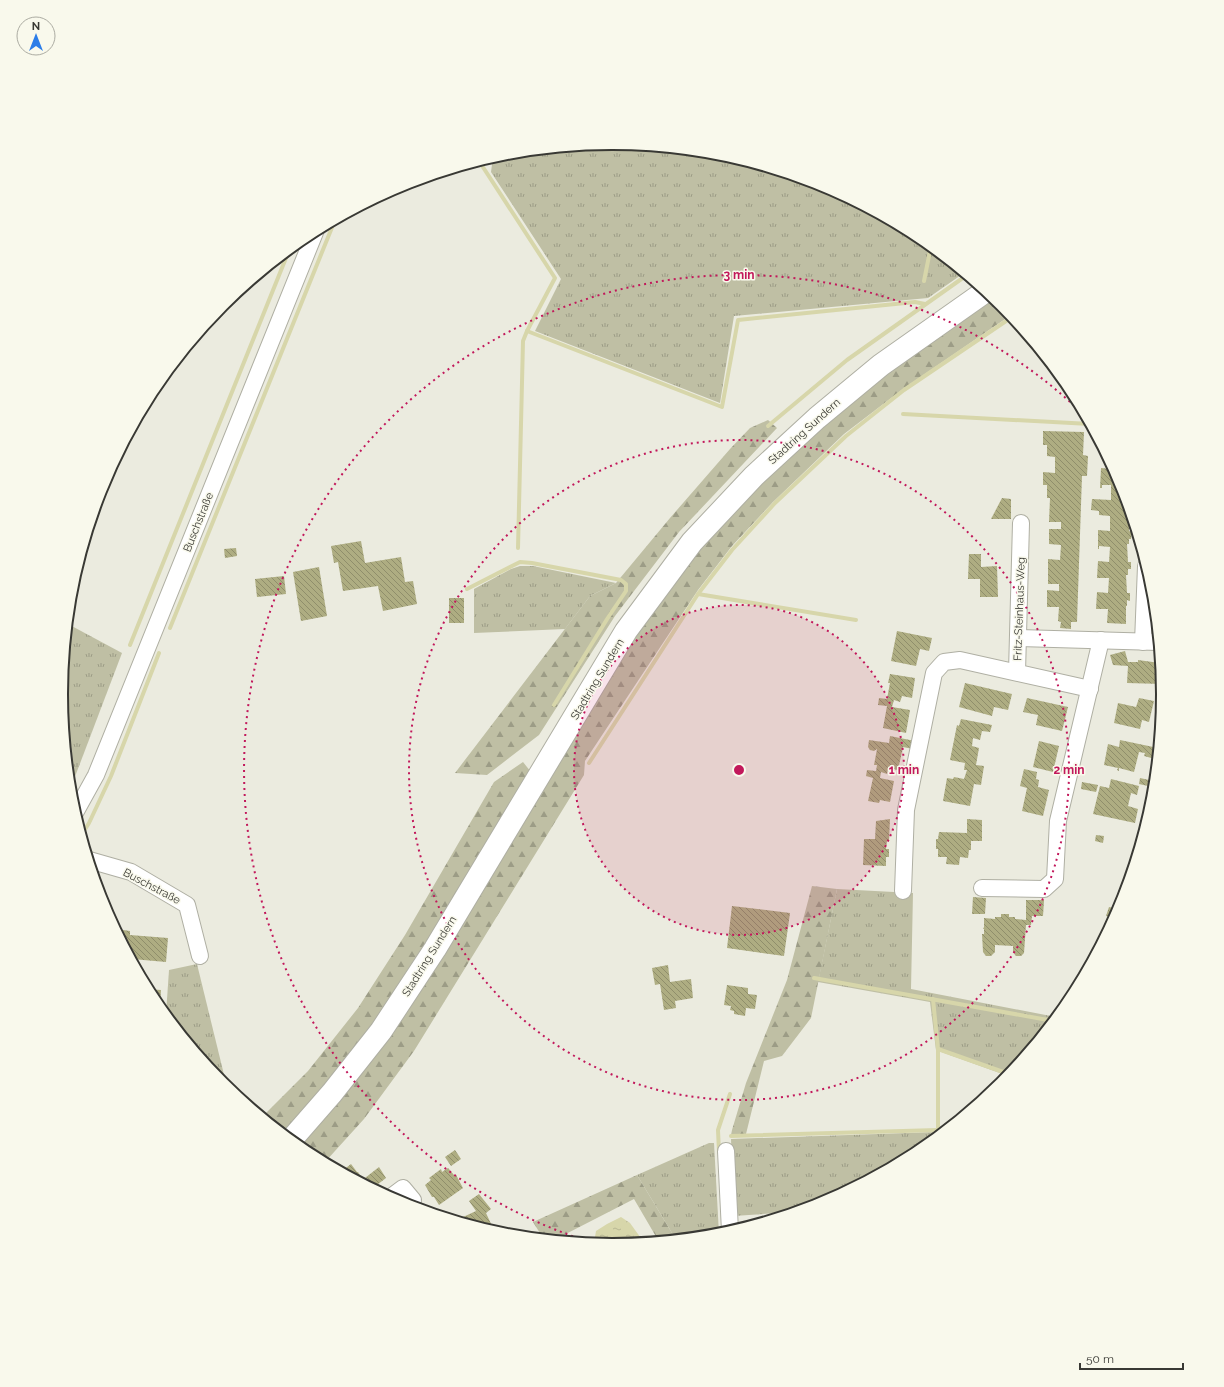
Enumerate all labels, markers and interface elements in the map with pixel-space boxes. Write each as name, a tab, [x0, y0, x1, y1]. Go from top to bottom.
north arrow	[16, 16, 56, 56]
text: N	[32, 20, 40, 33]
text: 3 min	[723, 268, 755, 282]
street label: Stadtring Sundern	[766, 396, 843, 467]
street label: Buschstraße	[181, 490, 216, 554]
street label: Fritz-Steinhaus-Weg	[1011, 557, 1028, 661]
street label: Stadtring Sundern	[568, 636, 627, 722]
centre of rings	[732, 763, 746, 777]
text: 1 min	[889, 763, 919, 777]
text: 2 min	[1053, 763, 1085, 777]
street label: Buschstraße	[121, 866, 183, 907]
street label: Stadtring Sundern	[399, 914, 459, 999]
scale bar	[1080, 1345, 1183, 1371]
text: 50 m	[1086, 1352, 1114, 1366]

